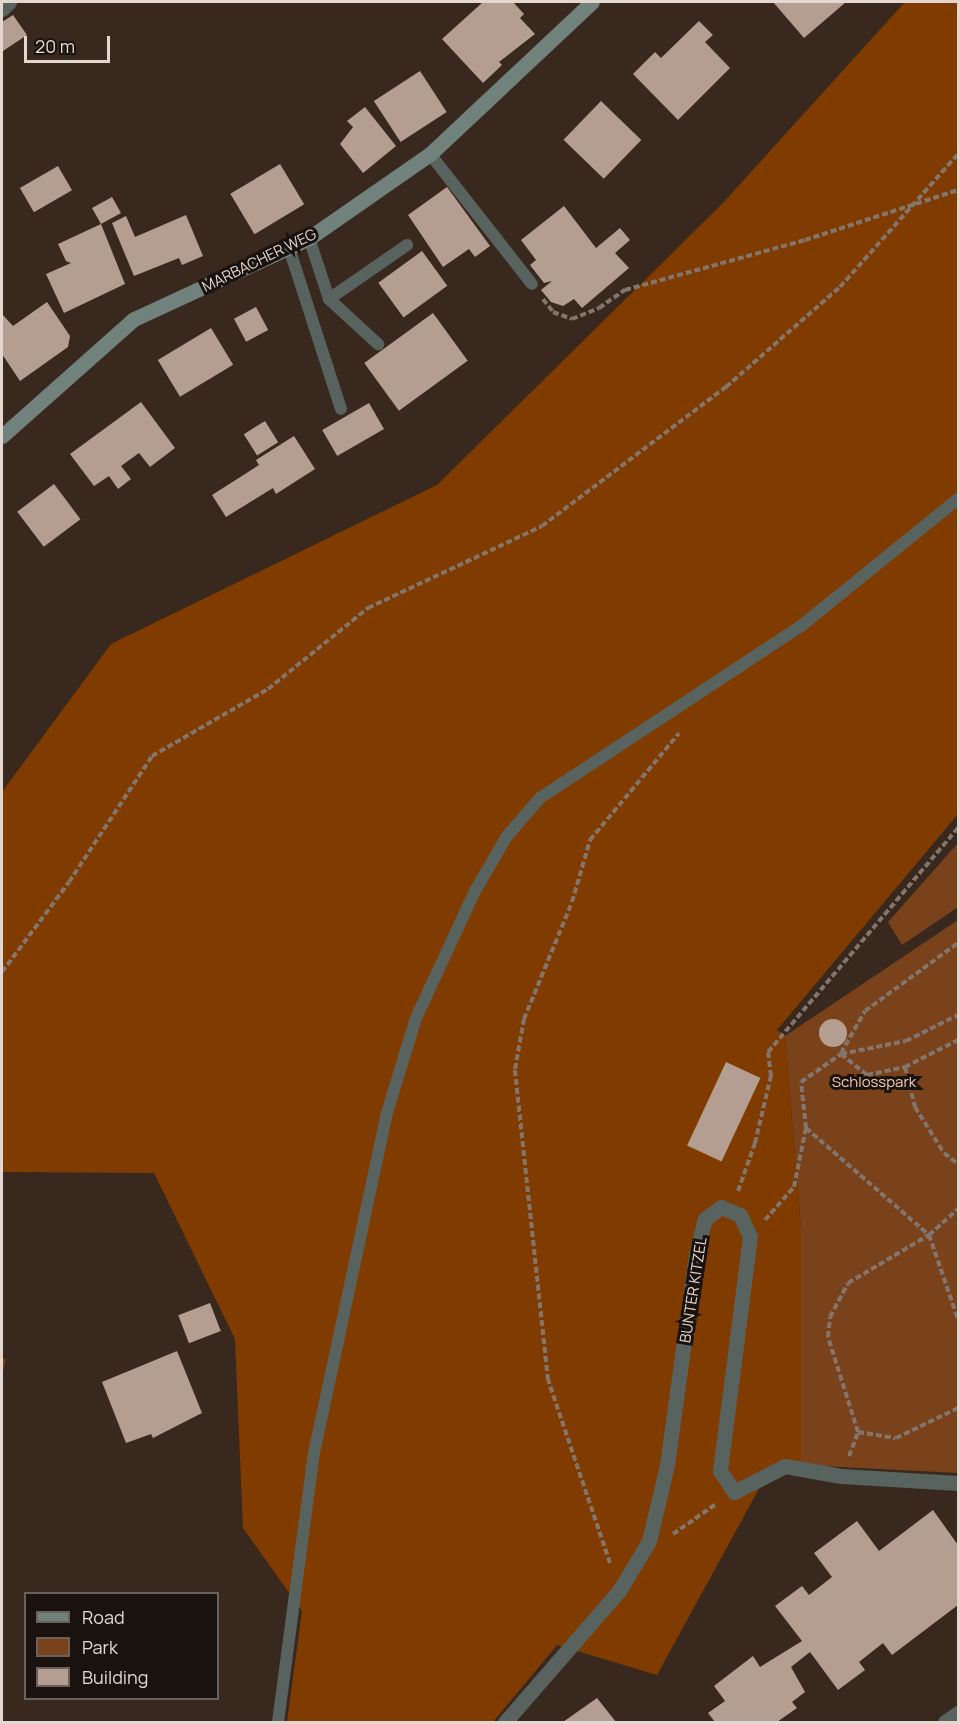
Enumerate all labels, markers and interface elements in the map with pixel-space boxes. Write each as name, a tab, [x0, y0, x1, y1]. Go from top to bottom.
scale bar	[27, 24, 112, 62]
text: 20 m	[35, 34, 75, 58]
street label: MARBACHER WEG	[199, 225, 319, 295]
park label: Schlosspark	[832, 1073, 916, 1091]
street label: BUNTER KITZEL	[676, 1236, 710, 1344]
legend	[24, 1592, 219, 1700]
text: Road	[82, 1605, 125, 1629]
text: Park	[82, 1635, 118, 1659]
text: Building	[82, 1665, 148, 1689]

